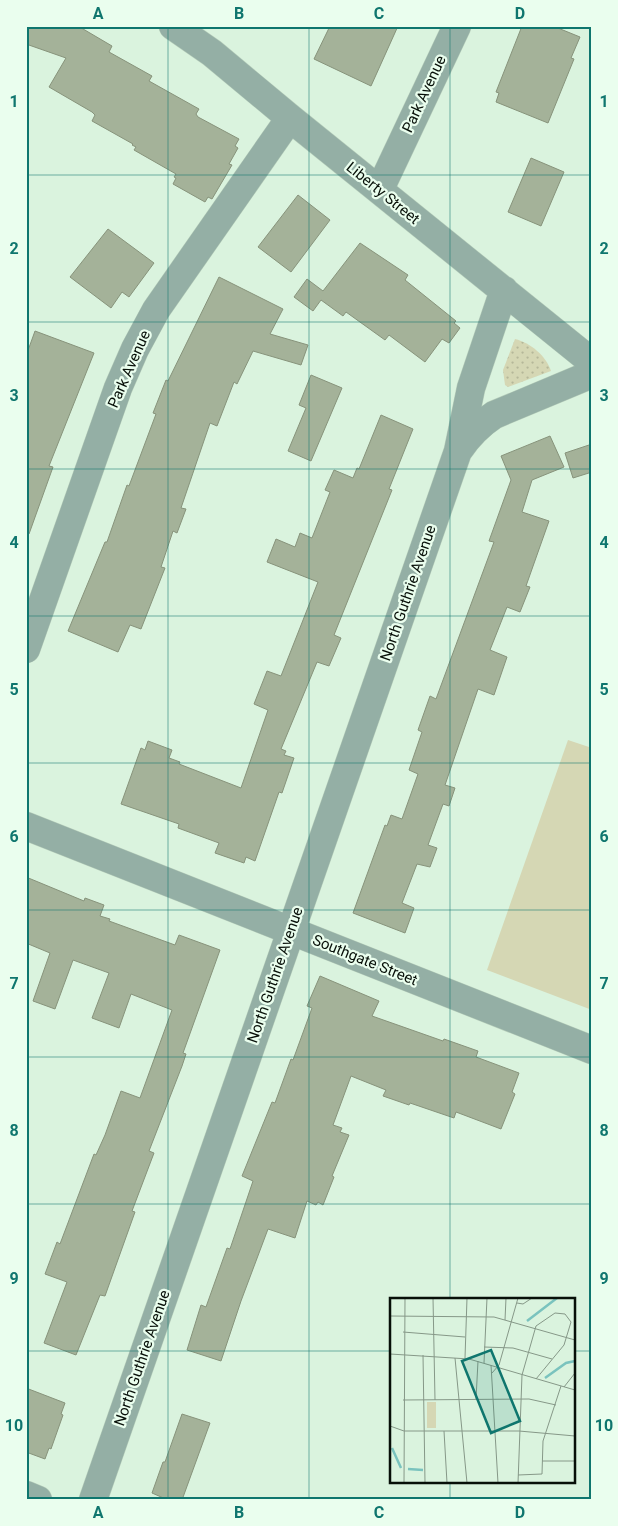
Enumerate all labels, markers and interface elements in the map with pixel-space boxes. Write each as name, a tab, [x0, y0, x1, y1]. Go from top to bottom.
text: A	[93, 4, 104, 23]
text: B	[234, 4, 244, 23]
text: C	[374, 4, 384, 23]
text: D	[515, 4, 525, 23]
street label: Park Avenue	[398, 53, 450, 135]
text: 1	[9, 92, 19, 111]
text: 1	[599, 92, 609, 111]
street label: Liberty Street	[343, 158, 423, 228]
text: 2	[9, 239, 19, 258]
text: 2	[599, 239, 609, 258]
street label: Park Avenue	[104, 327, 154, 411]
text: 3	[9, 386, 19, 405]
text: 3	[599, 386, 609, 405]
street label: North Guthrie Avenue	[376, 523, 440, 663]
text: 4	[9, 533, 19, 552]
text: 4	[599, 533, 609, 552]
text: 5	[9, 680, 19, 699]
text: 5	[599, 680, 609, 699]
text: 6	[9, 827, 19, 846]
text: 6	[599, 827, 609, 846]
street label: North Guthrie Avenue	[243, 905, 307, 1045]
street label: Southgate Street	[310, 931, 420, 989]
text: 7	[9, 974, 19, 993]
text: 7	[599, 974, 609, 993]
text: 8	[9, 1121, 19, 1140]
text: 8	[599, 1121, 609, 1140]
text: 9	[9, 1269, 19, 1288]
text: 9	[599, 1269, 609, 1288]
street label: North Guthrie Avenue	[110, 1288, 174, 1428]
inset map	[390, 1298, 576, 1484]
text: 10	[5, 1416, 23, 1435]
text: 10	[595, 1416, 613, 1435]
text: A	[93, 1503, 104, 1522]
text: B	[234, 1503, 244, 1522]
text: C	[374, 1503, 384, 1522]
text: D	[515, 1503, 525, 1522]

